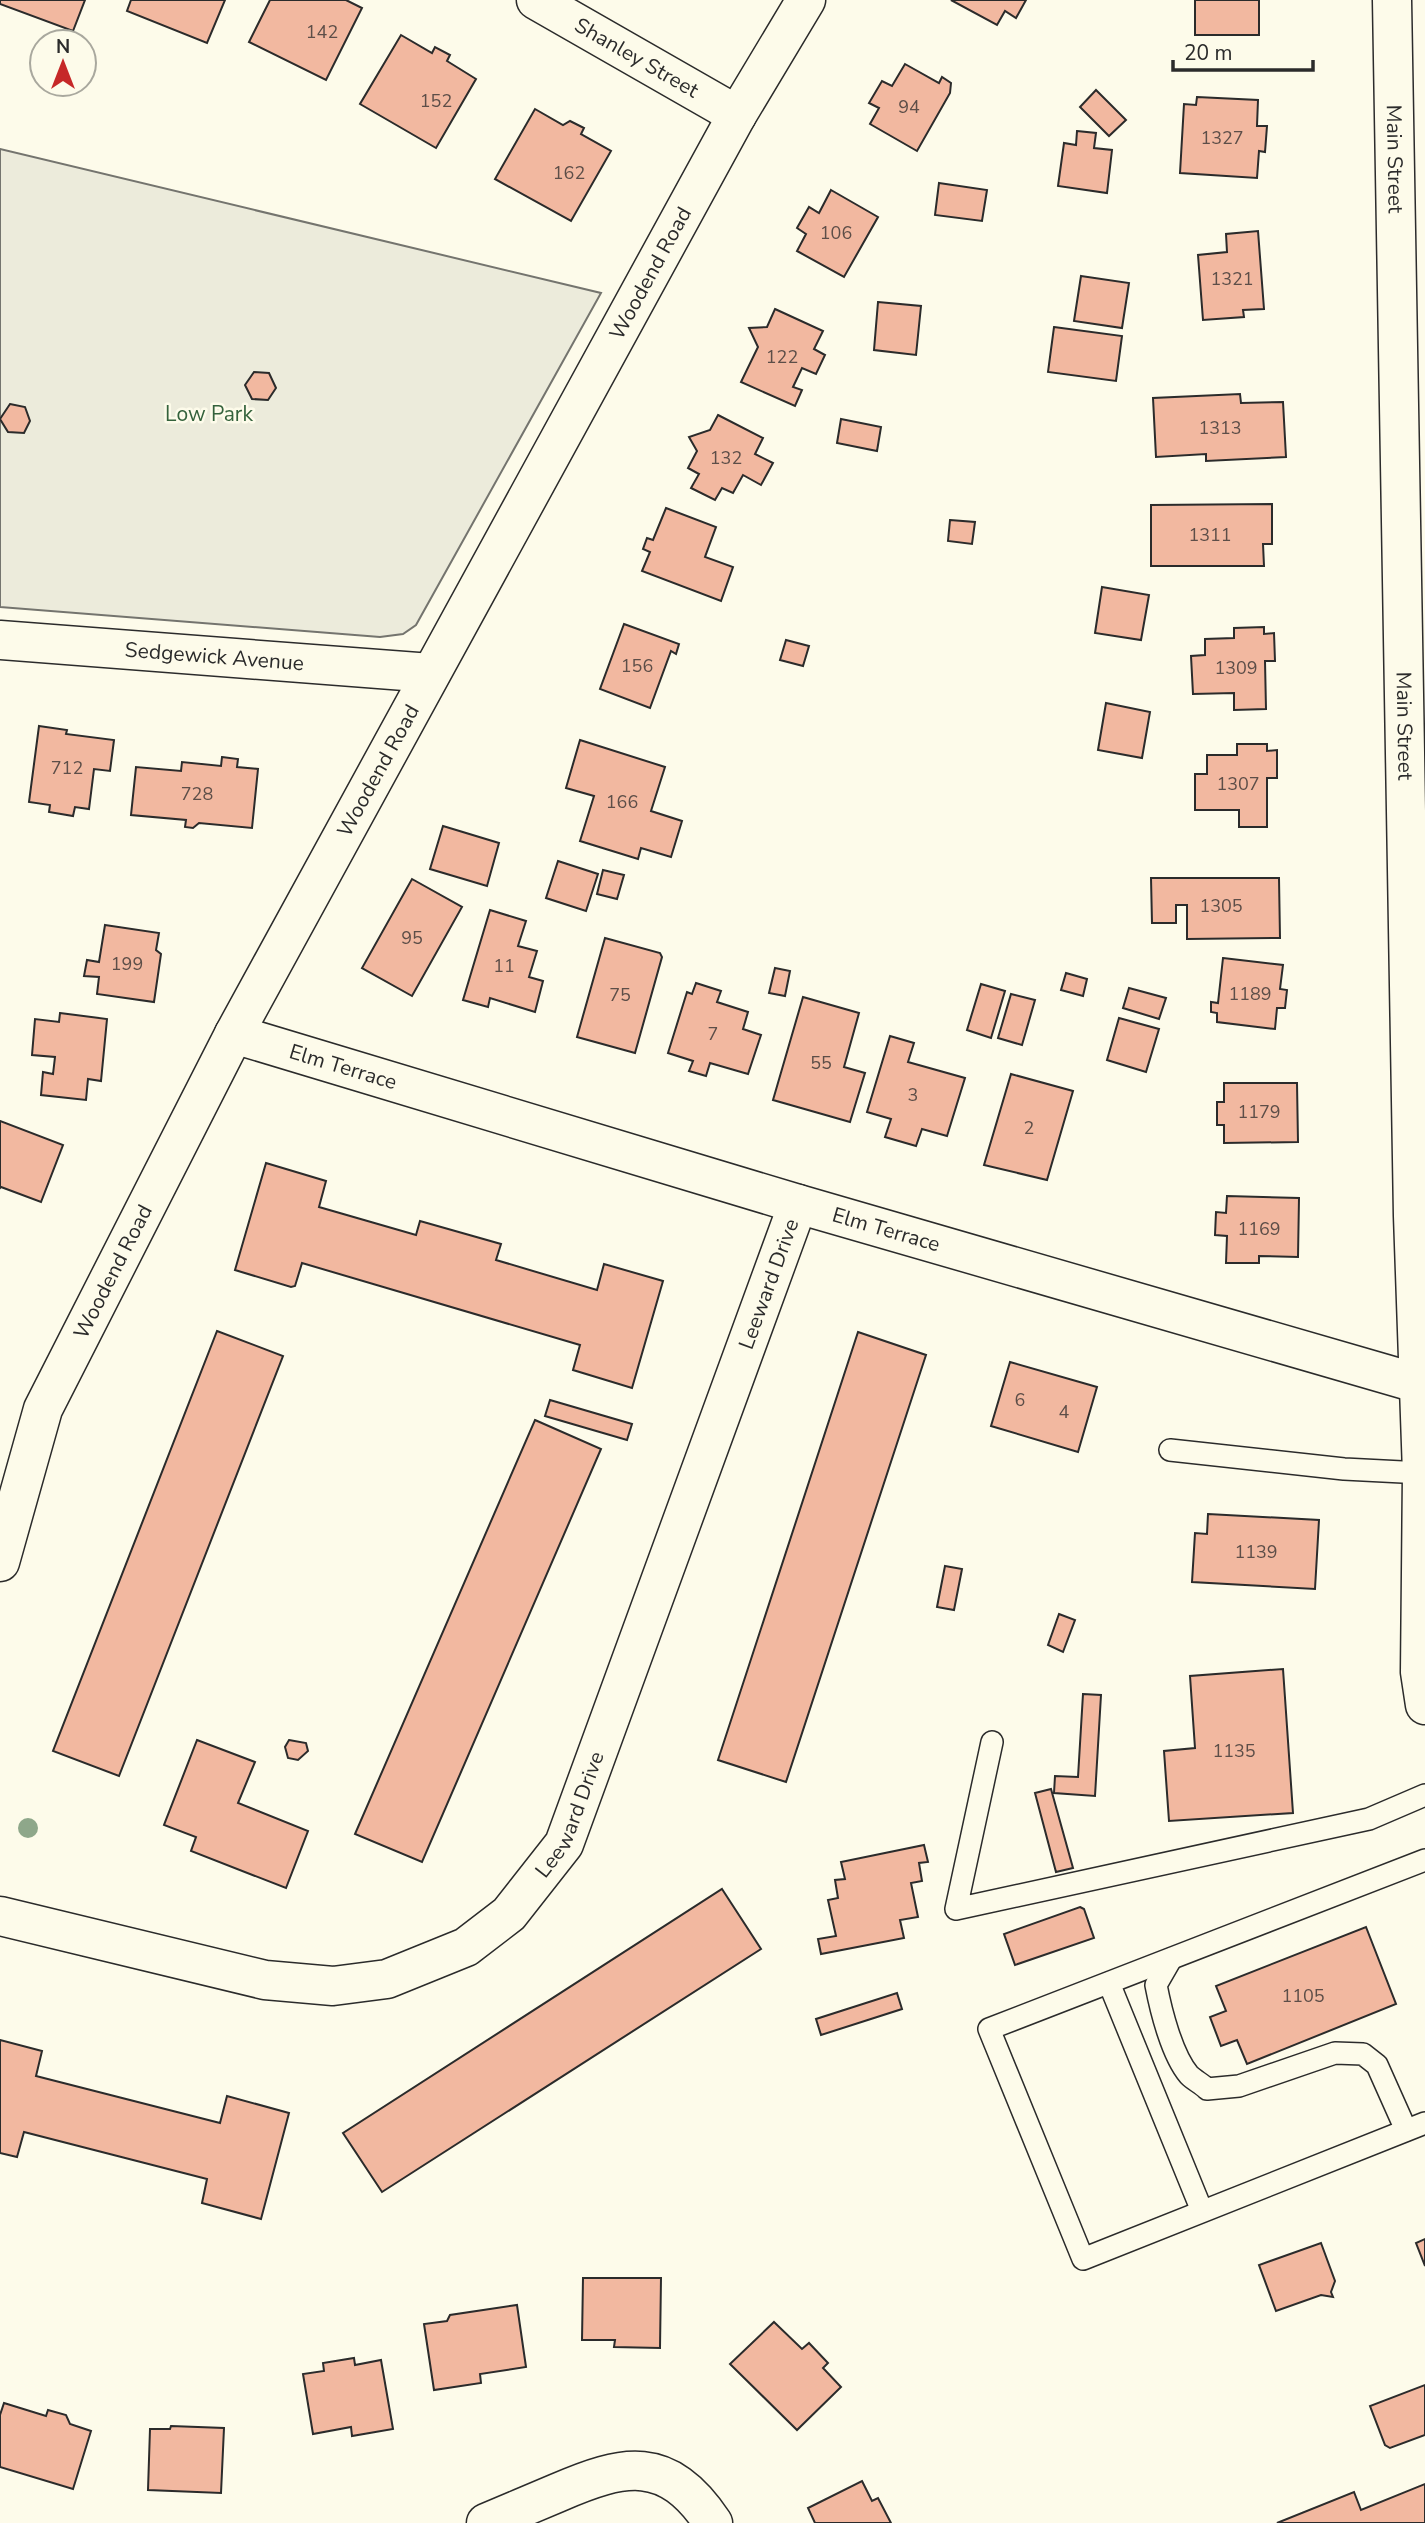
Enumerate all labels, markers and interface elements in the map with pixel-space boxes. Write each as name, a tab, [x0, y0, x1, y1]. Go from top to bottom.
street label: Shanley Street	[570, 11, 704, 105]
house number: 142	[306, 20, 338, 44]
north arrow	[28, 28, 98, 98]
scale bar	[1173, 28, 1313, 72]
text: N	[56, 34, 70, 60]
text: 20 m	[1184, 39, 1233, 67]
house number: 152	[420, 89, 452, 113]
house number: 94	[898, 95, 920, 119]
street label: Main Street	[1380, 104, 1410, 214]
house number: 1327	[1200, 126, 1244, 150]
house number: 162	[553, 161, 585, 185]
street label: Woodend Road	[603, 202, 698, 345]
house number: 106	[820, 221, 852, 245]
house number: 1321	[1210, 267, 1254, 291]
house number: 122	[766, 345, 798, 369]
park label: Low Park	[165, 400, 253, 428]
house number: 1313	[1198, 416, 1242, 440]
house number: 132	[710, 446, 742, 470]
house number: 1311	[1188, 523, 1232, 547]
street label: Sedgewick Avenue	[124, 636, 305, 677]
house number: 156	[621, 654, 653, 678]
house number: 1309	[1214, 656, 1258, 680]
street label: Main Street	[1390, 671, 1419, 781]
street label: Woodend Road	[331, 699, 426, 842]
house number: 712	[51, 756, 83, 780]
house number: 1307	[1216, 772, 1260, 796]
house number: 728	[181, 782, 213, 806]
house number: 166	[606, 790, 638, 814]
house number: 1305	[1199, 894, 1243, 918]
house number: 95	[401, 926, 423, 950]
house number: 199	[111, 952, 143, 976]
house number: 11	[493, 954, 515, 978]
house number: 1189	[1228, 982, 1272, 1006]
house number: 75	[609, 983, 631, 1007]
house number: 7	[708, 1022, 718, 1046]
street label: Elm Terrace	[286, 1037, 400, 1096]
house number: 55	[810, 1051, 832, 1075]
house number: 3	[908, 1083, 918, 1107]
house number: 1179	[1237, 1100, 1281, 1124]
house number: 2	[1024, 1116, 1034, 1140]
street label: Woodend Road	[67, 1200, 159, 1344]
street label: Elm Terrace	[829, 1201, 943, 1258]
street label: Leeward Drive	[732, 1215, 805, 1353]
house number: 1169	[1237, 1217, 1281, 1241]
house number: 6	[1015, 1388, 1025, 1412]
house number: 4	[1059, 1400, 1070, 1424]
house number: 1139	[1234, 1540, 1278, 1564]
house number: 1135	[1212, 1739, 1256, 1763]
street label: Leeward Drive	[529, 1747, 611, 1884]
house number: 1105	[1281, 1984, 1325, 2008]

